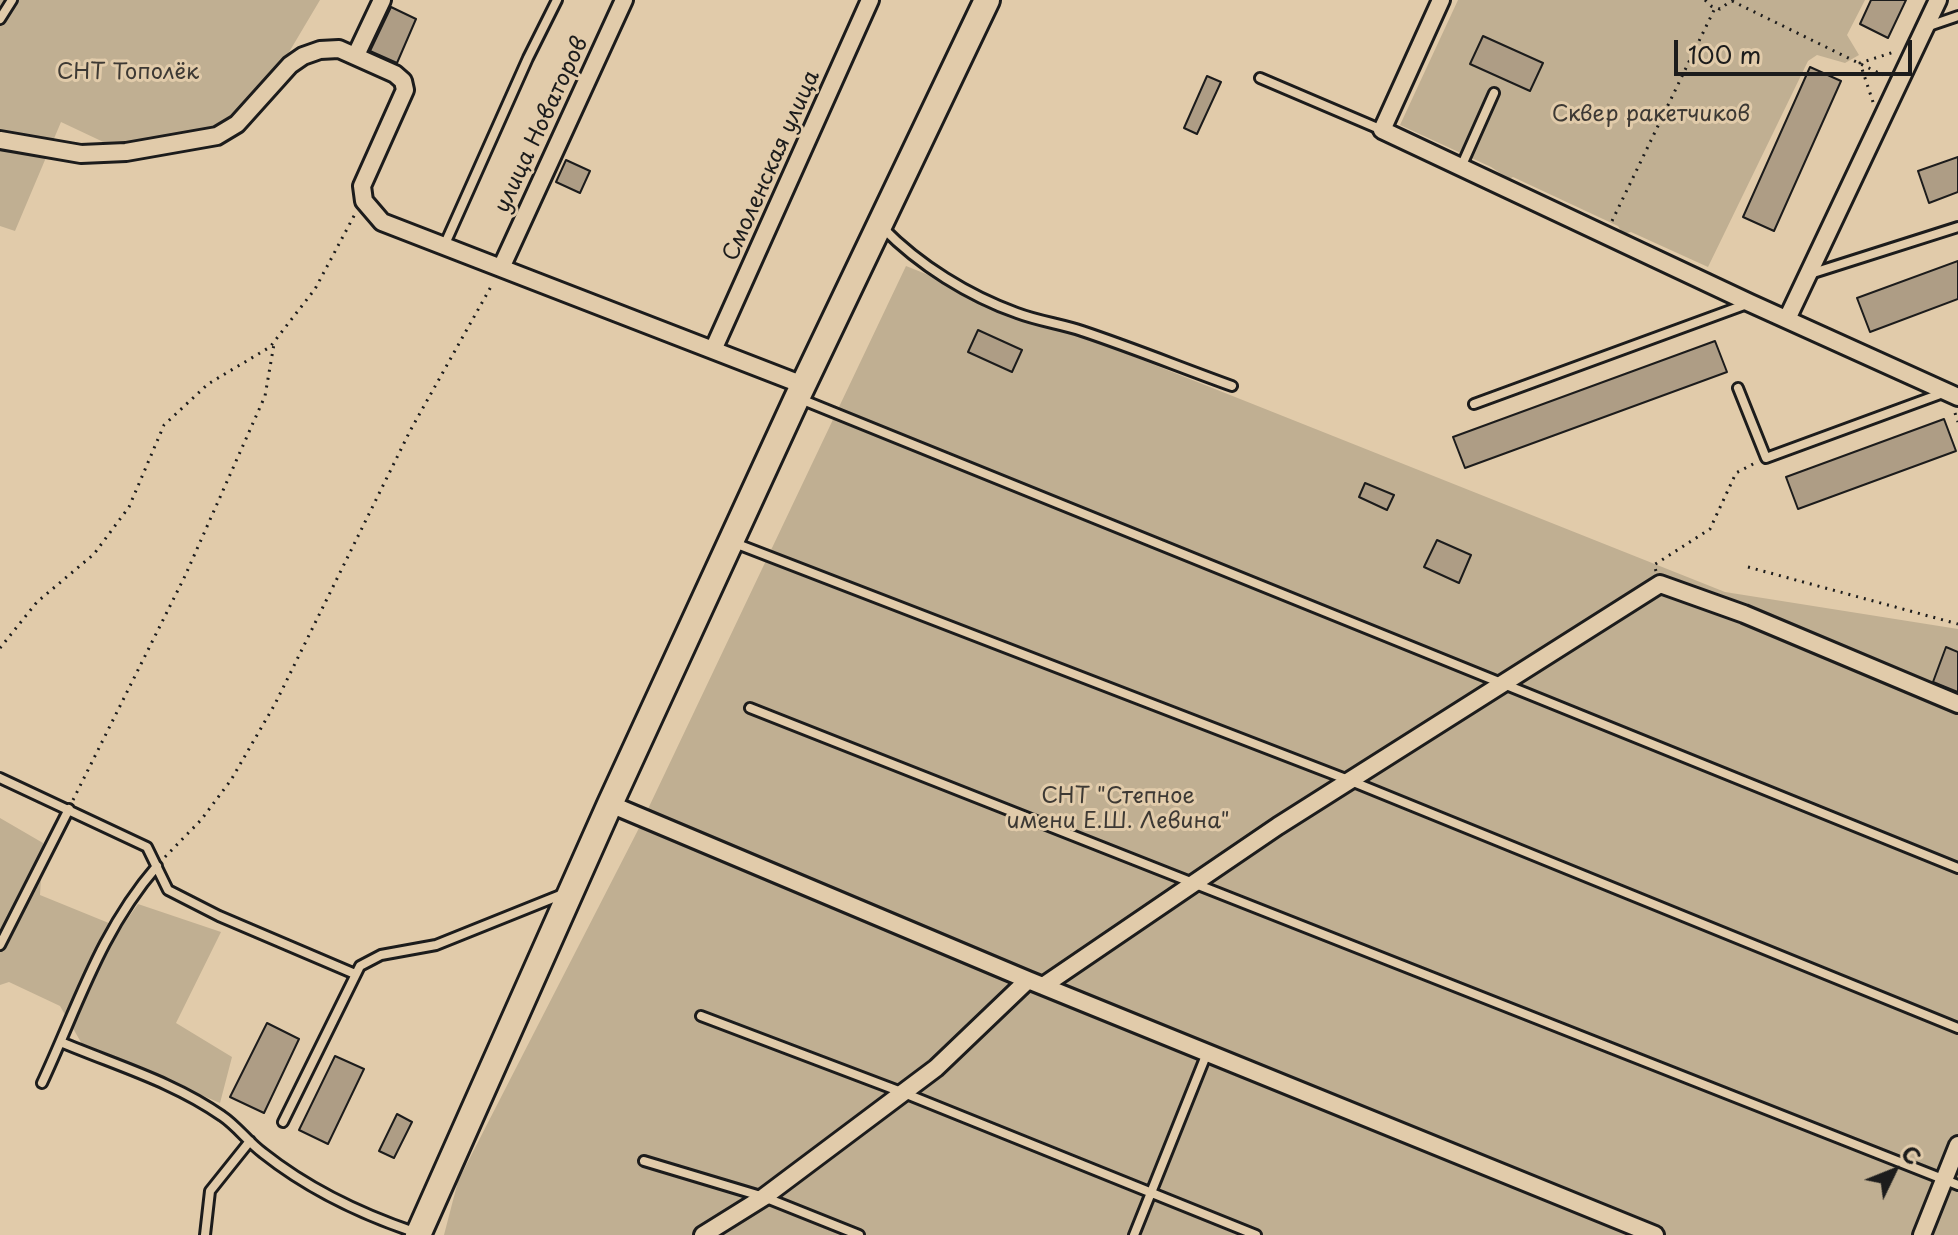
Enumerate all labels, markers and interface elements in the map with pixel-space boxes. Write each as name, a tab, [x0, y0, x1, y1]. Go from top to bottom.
scale bar	[1678, 24, 1916, 74]
street label: улица Новаторов	[490, 33, 594, 217]
text: 100 m	[1688, 36, 1761, 72]
park label: СНТ Тополёк	[57, 60, 199, 86]
street label: Смоленская улица	[718, 66, 826, 266]
park label: Сквер ракетчиков	[1552, 102, 1750, 128]
park label: СНТ "Степное имени Е.Ш. Левина"	[1006, 784, 1230, 836]
north arrow	[1854, 1131, 1934, 1211]
text: С	[1894, 1137, 1930, 1172]

